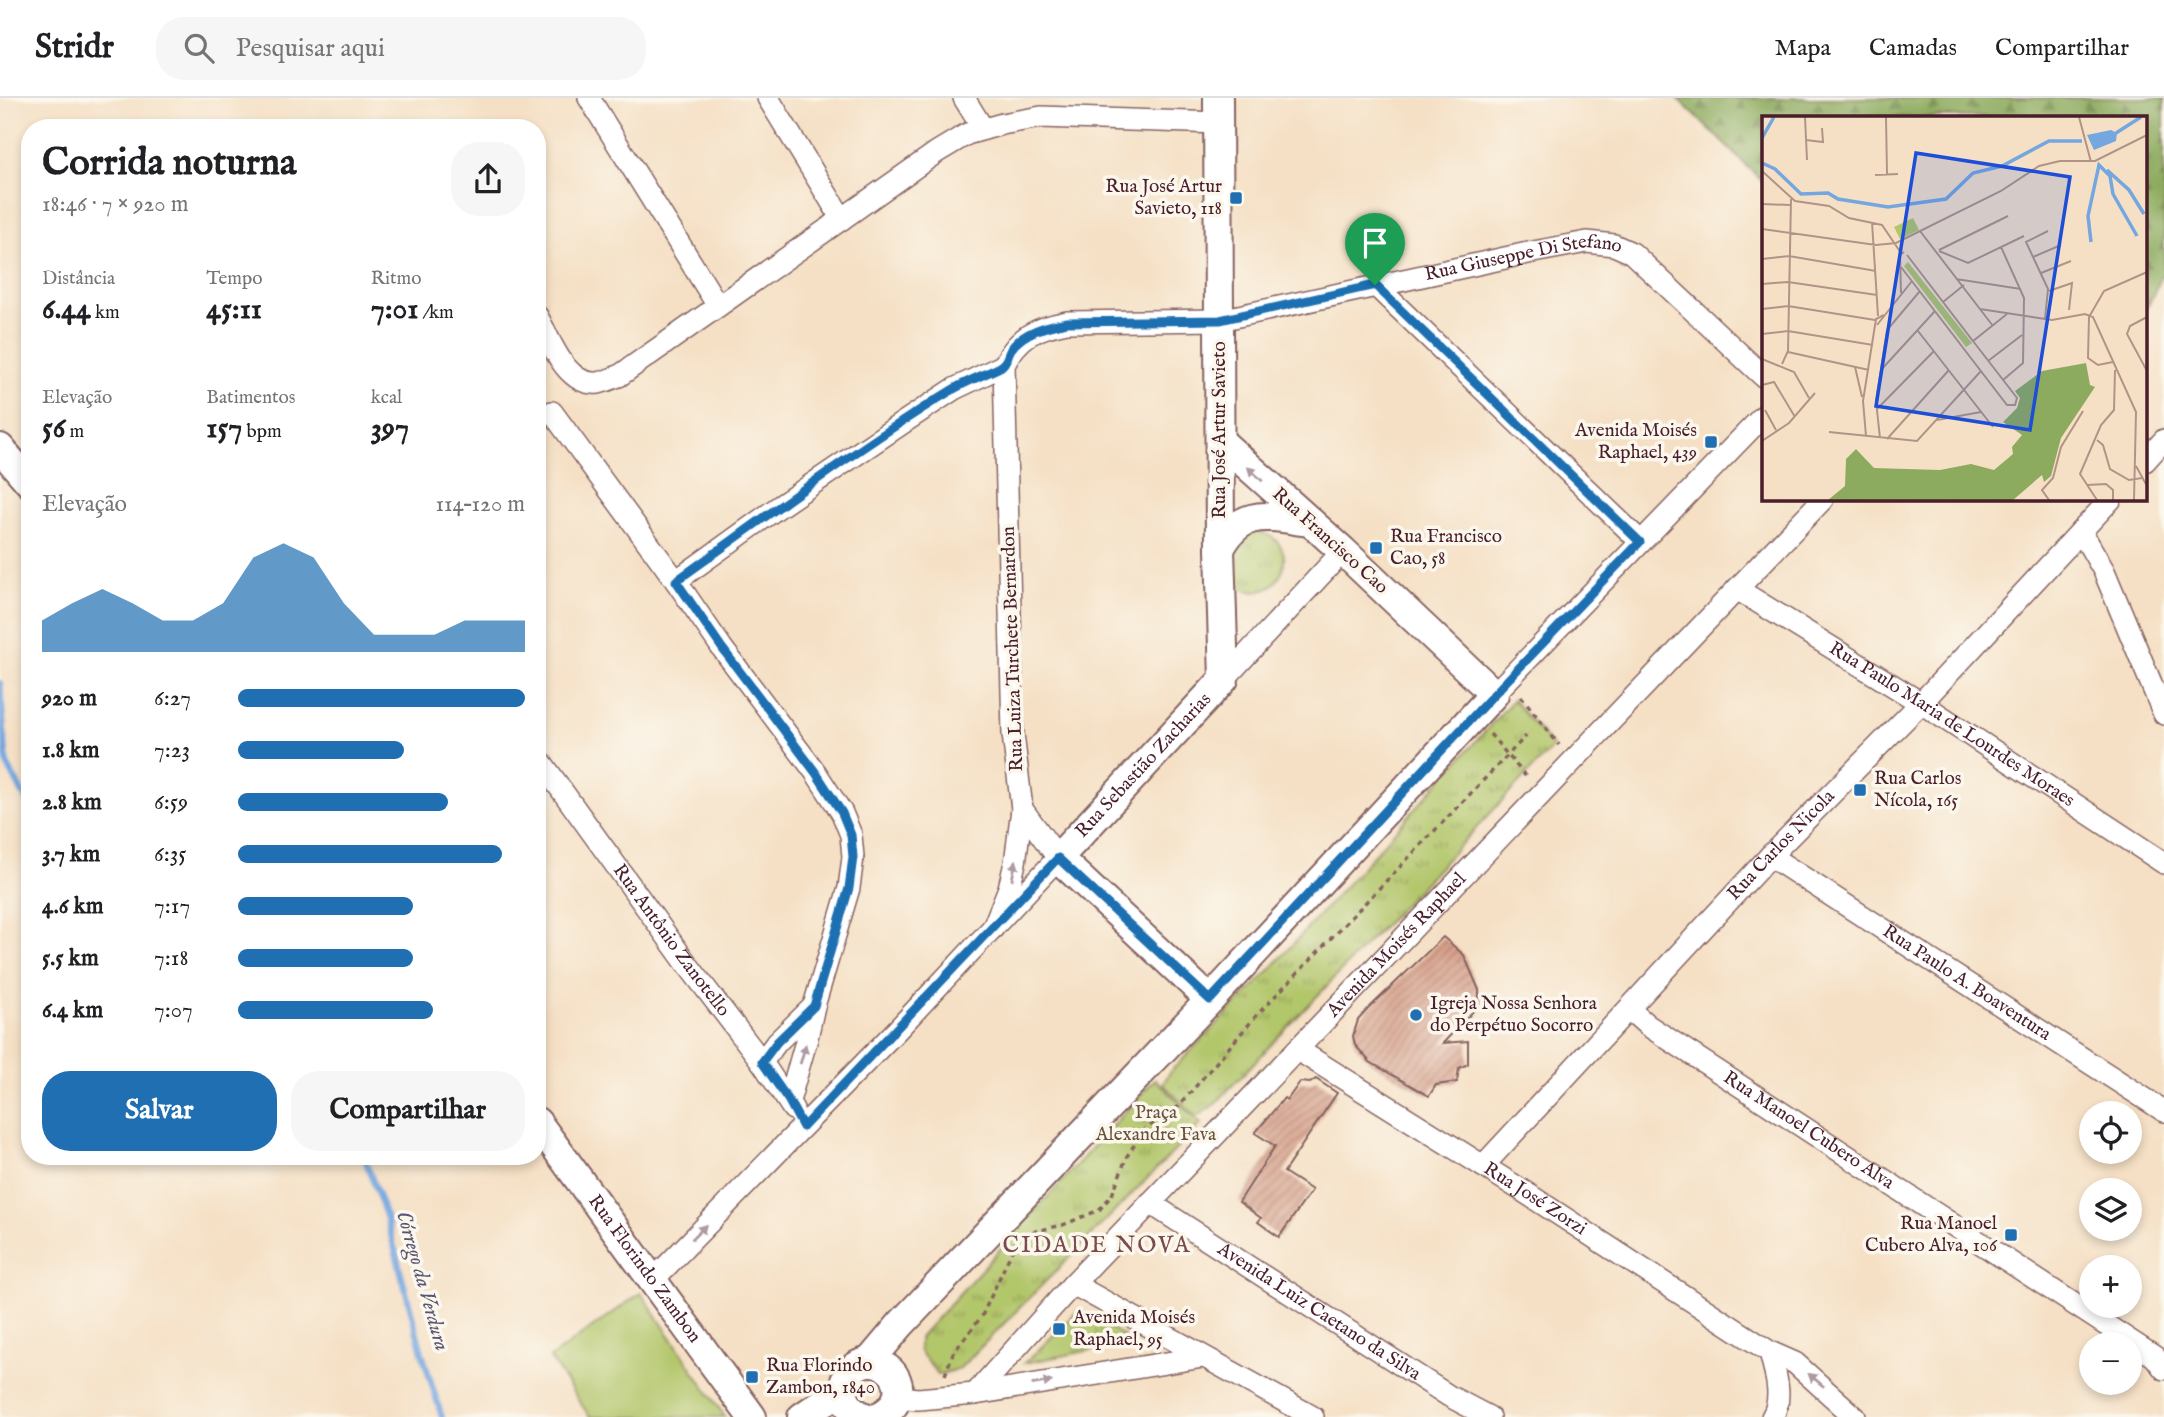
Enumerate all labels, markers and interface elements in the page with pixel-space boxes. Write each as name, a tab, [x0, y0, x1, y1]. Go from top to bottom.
search box	[156, 17, 646, 80]
text: Stridr	[35, 27, 114, 69]
icon: search	[180, 29, 218, 67]
text: Pesquisar aqui	[236, 32, 385, 65]
text: Mapa	[1775, 33, 1831, 64]
text: Camadas	[1869, 33, 1957, 64]
text: Compartilhar	[1995, 33, 2129, 64]
inset map	[1762, 116, 2146, 500]
text: Corrida noturna	[42, 140, 297, 188]
button: share	[451, 142, 525, 216]
place label: Rua José Artur Savieto, 118	[1105, 175, 1222, 221]
text: 18:46 · 7 × 920 m	[42, 190, 188, 219]
marker: Rua José Artur Savieto, 118	[1228, 190, 1244, 206]
pin	[1345, 213, 1405, 285]
icon: arrive	[1356, 224, 1394, 262]
street label: Rua Giuseppe Di Stefano	[1423, 230, 1626, 287]
text: Distância	[42, 267, 115, 291]
text: Tempo	[206, 267, 262, 291]
text: Ritmo	[371, 267, 421, 291]
text: 6.44	[42, 291, 91, 329]
text: 45:11	[206, 291, 262, 329]
text: 7:01	[371, 291, 418, 329]
text: km	[91, 301, 120, 325]
text: /km	[418, 301, 454, 325]
street label: Rua José Artur Savieto	[1208, 341, 1232, 519]
text: Elevação	[42, 386, 112, 410]
text: Batimentos	[206, 386, 296, 410]
text: kcal	[371, 386, 402, 410]
text: 56	[42, 410, 65, 448]
text: 157	[206, 410, 242, 448]
text: 397	[371, 410, 409, 448]
place label: Avenida Moisés Raphael, 439	[1574, 419, 1697, 465]
text: m	[65, 420, 84, 444]
text: bpm	[242, 420, 282, 444]
marker: Avenida Moisés Raphael, 439	[1703, 434, 1719, 450]
one-way arrow	[1246, 466, 1264, 482]
street label: Rua Francisco Cao	[1267, 483, 1393, 599]
text: Elevação	[42, 490, 127, 519]
text: 114–120 m	[435, 490, 525, 519]
place label: Rua Francisco Cao, 58	[1390, 525, 1502, 571]
street label: Rua Luiza Turchete Bernardon	[997, 526, 1029, 772]
marker: Rua Francisco Cao, 58	[1368, 540, 1384, 556]
street label: Rua Paulo Maria de Lourdes Moraes	[1824, 637, 2079, 813]
text: 920 m	[42, 684, 97, 713]
text: 6:27	[154, 684, 191, 713]
street label: Rua Sebastião Zacharias	[1070, 688, 1217, 843]
text: 1.8 km	[42, 736, 100, 765]
text: 7:23	[154, 736, 190, 765]
place label: Rua Carlos Nícola, 165	[1874, 767, 1961, 813]
marker: Rua Carlos Nícola, 165	[1852, 782, 1868, 798]
street label: Rua Carlos Nicola	[1723, 784, 1841, 906]
text: 2.8 km	[42, 788, 102, 817]
text: 6:59	[154, 788, 188, 817]
text: 3.7 km	[42, 840, 100, 869]
text: 6:35	[154, 840, 187, 869]
one-way arrow	[1008, 859, 1019, 881]
street label: Rua Antônio Zanotello	[607, 860, 735, 1022]
street label: Avenida Moisés Raphael	[1321, 867, 1472, 1023]
text: 4.6 km	[42, 892, 104, 921]
text: 7:17	[154, 892, 190, 921]
street label: Rua Paulo A. Boaventura	[1878, 920, 2056, 1047]
text: 5.5 km	[42, 944, 99, 973]
text: 7:18	[154, 944, 188, 973]
place label: Igreja Nossa Senhora do Perpétuo Socorro	[1430, 992, 1598, 1038]
text: 6.4 km	[42, 996, 103, 1025]
text: 7:07	[154, 996, 193, 1025]
marker: Igreja Nossa Senhora do Perpétuo Socorro	[1408, 1007, 1424, 1023]
one-way arrow	[798, 1043, 808, 1064]
street label: Rua Manoel Cubero Alva	[1718, 1066, 1899, 1196]
button: Salvar	[42, 1071, 277, 1151]
button: Compartilhar	[291, 1071, 525, 1151]
park label: Praça Alexandre Fava	[1095, 1101, 1217, 1147]
map controls	[2079, 1101, 2142, 1395]
button: locate	[2079, 1101, 2142, 1164]
street label: Rua José Zorzi	[1479, 1157, 1591, 1241]
button: layers	[2079, 1178, 2142, 1241]
street label: Rua Florindo Zambon	[582, 1190, 706, 1348]
water label: Córrego da Verdura	[389, 1208, 455, 1354]
place label: Rua Manoel Cubero Alva, 106	[1865, 1212, 1998, 1258]
one-way arrow	[690, 1223, 707, 1240]
marker: Rua Manoel Cubero Alva, 106	[2003, 1227, 2019, 1243]
district label: CIDADE NOVA	[1003, 1231, 1191, 1260]
street label: Avenida Luiz Caetano da Silva	[1212, 1237, 1426, 1387]
button: +	[2079, 1255, 2142, 1318]
place label: Avenida Moisés Raphael, 95	[1072, 1306, 1195, 1352]
marker: Avenida Moisés Raphael, 95	[1051, 1321, 1067, 1337]
button: −	[2079, 1332, 2142, 1395]
place label: Rua Florindo Zambon, 1840	[766, 1354, 875, 1400]
marker: Rua Florindo Zambon, 1840	[744, 1369, 760, 1385]
one-way arrow	[1807, 1373, 1824, 1388]
one-way arrow	[1031, 1377, 1053, 1388]

